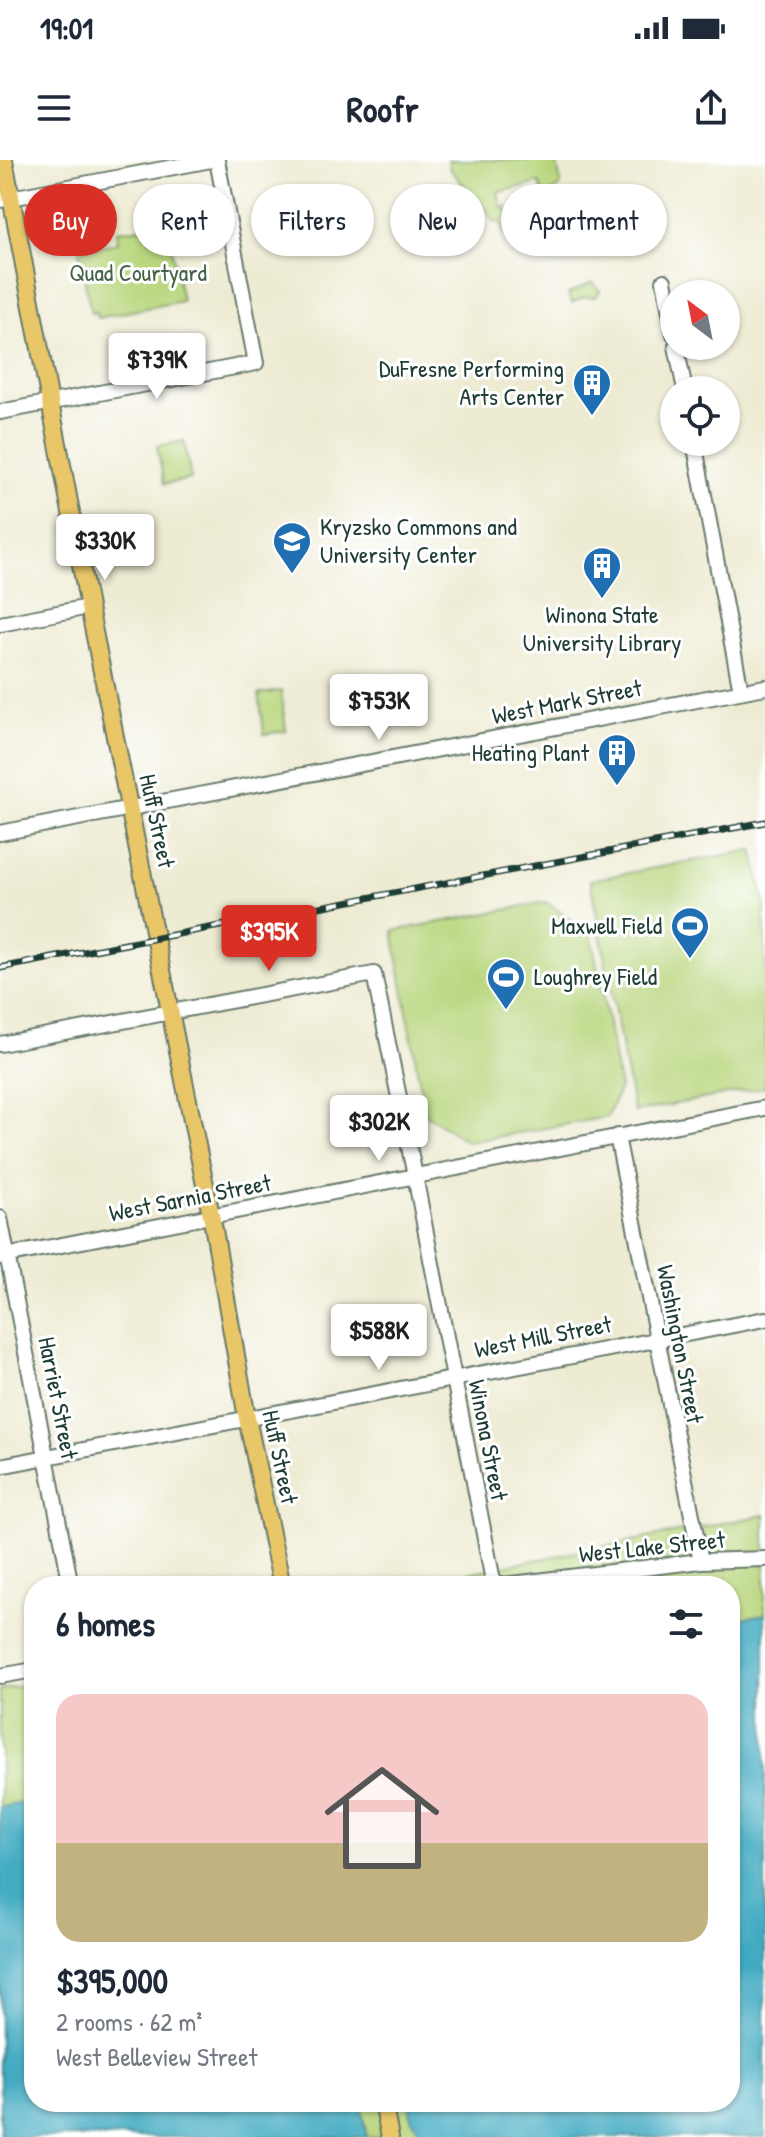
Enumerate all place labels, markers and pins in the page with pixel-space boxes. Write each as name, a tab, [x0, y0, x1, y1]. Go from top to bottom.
pin: $739K	[101, 333, 213, 401]
place label: DuFresne Performing Arts Center	[379, 352, 564, 412]
building icon: DuFresne Performing Arts Center	[571, 362, 613, 417]
place label: Kryzsko Commons and University Center	[320, 510, 517, 570]
pin: $330K	[49, 514, 161, 582]
school or university icon: Kryzsko Commons and University Center	[271, 520, 313, 575]
building icon: Winona State University Library	[581, 545, 623, 600]
place label: Winona State University Library	[523, 598, 681, 658]
pin: $753K	[323, 674, 435, 742]
building icon: Heating Plant	[596, 732, 638, 787]
place label: Heating Plant	[472, 736, 590, 768]
pin: $395K	[213, 905, 325, 973]
sports icon: Maxwell Field	[669, 905, 711, 960]
place label: Maxwell Field	[551, 909, 662, 941]
sports icon: Loughrey Field	[485, 956, 527, 1011]
place label: Loughrey Field	[534, 960, 657, 992]
pin: $302K	[323, 1095, 435, 1163]
pin: $588K	[323, 1304, 435, 1372]

